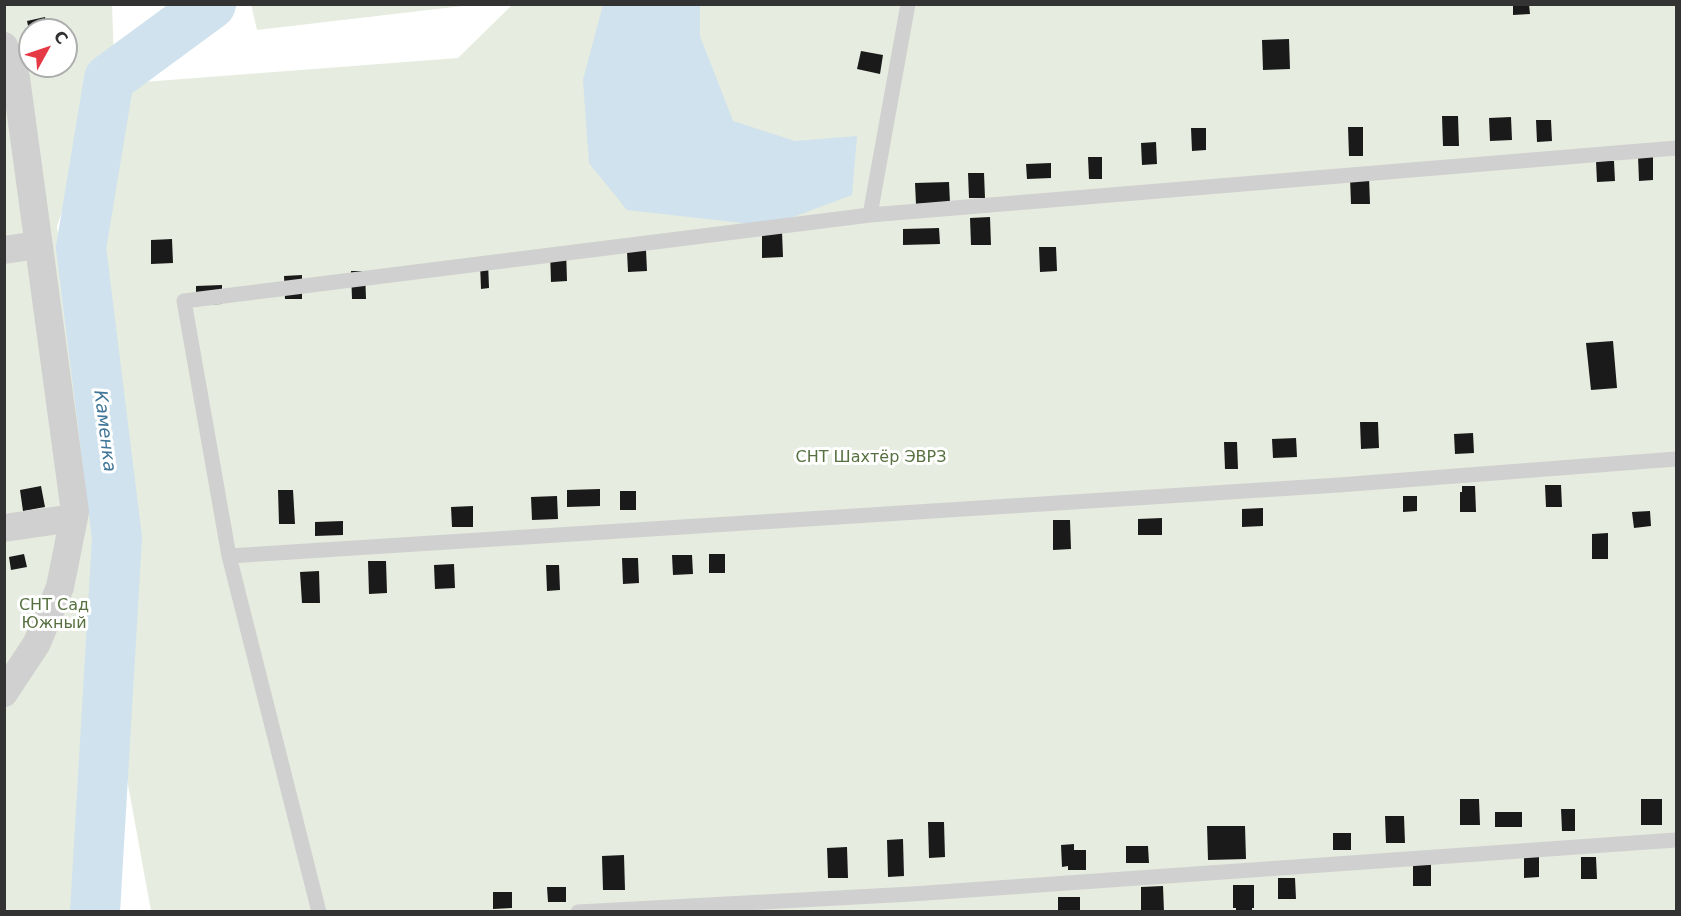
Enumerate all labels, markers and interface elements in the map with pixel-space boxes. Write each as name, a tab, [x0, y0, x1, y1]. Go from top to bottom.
north arrow	[18, 18, 78, 78]
text: С	[50, 27, 72, 48]
water label: Каменка	[88, 389, 120, 473]
park label: СНТ Шахтёр ЭВРЗ	[796, 448, 946, 468]
park label: СНТ Сад Южный	[19, 596, 89, 634]

